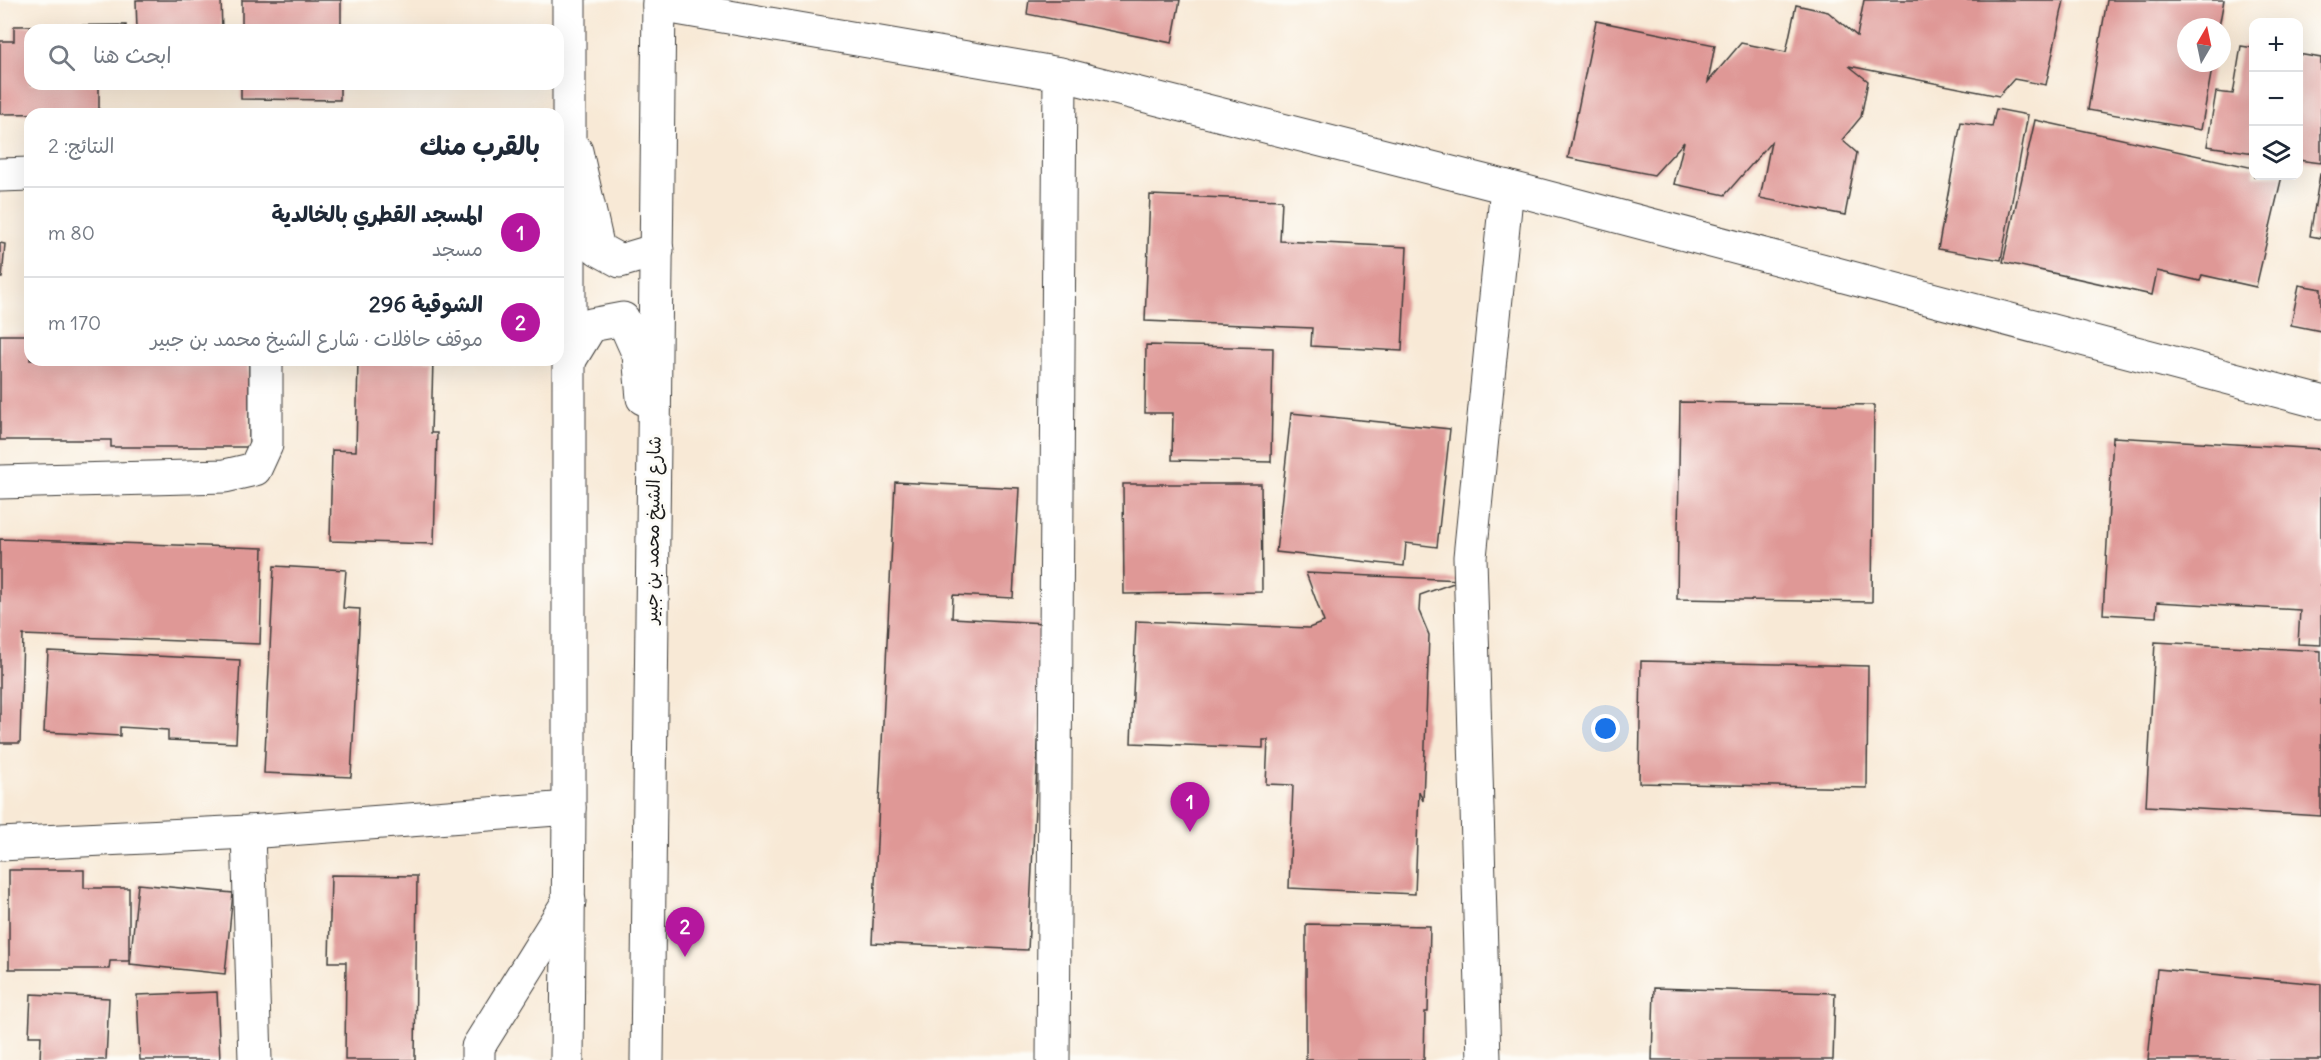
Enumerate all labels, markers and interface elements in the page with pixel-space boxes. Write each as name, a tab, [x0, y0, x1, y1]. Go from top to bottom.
north arrow	[2177, 18, 2231, 72]
map controls	[2249, 18, 2303, 180]
button: +	[2249, 18, 2303, 72]
search box	[24, 24, 564, 90]
icon: search	[45, 41, 78, 74]
text: ابحث هنا	[93, 41, 172, 69]
button: −	[2249, 72, 2303, 126]
button: layers	[2249, 126, 2303, 180]
text: بالقرب منك	[420, 129, 540, 162]
text: النتائج: 2	[48, 133, 114, 158]
text: المسجد القطري بالخالدية	[271, 200, 483, 228]
text: 80 m	[48, 220, 95, 245]
text: 1	[517, 220, 524, 245]
text: مسجد	[432, 236, 483, 261]
text: الشوقية 296	[369, 290, 483, 318]
text: 170 m	[48, 310, 101, 335]
text: 2	[515, 310, 526, 335]
text: موقف حافلات · شارع الشيخ محمد بن جبير	[150, 326, 483, 351]
street label: شارع الشيخ محمد بن جبير	[639, 436, 667, 626]
your location	[1591, 714, 1620, 743]
pin: 1	[1170, 782, 1210, 832]
pin: 2	[666, 908, 704, 957]

